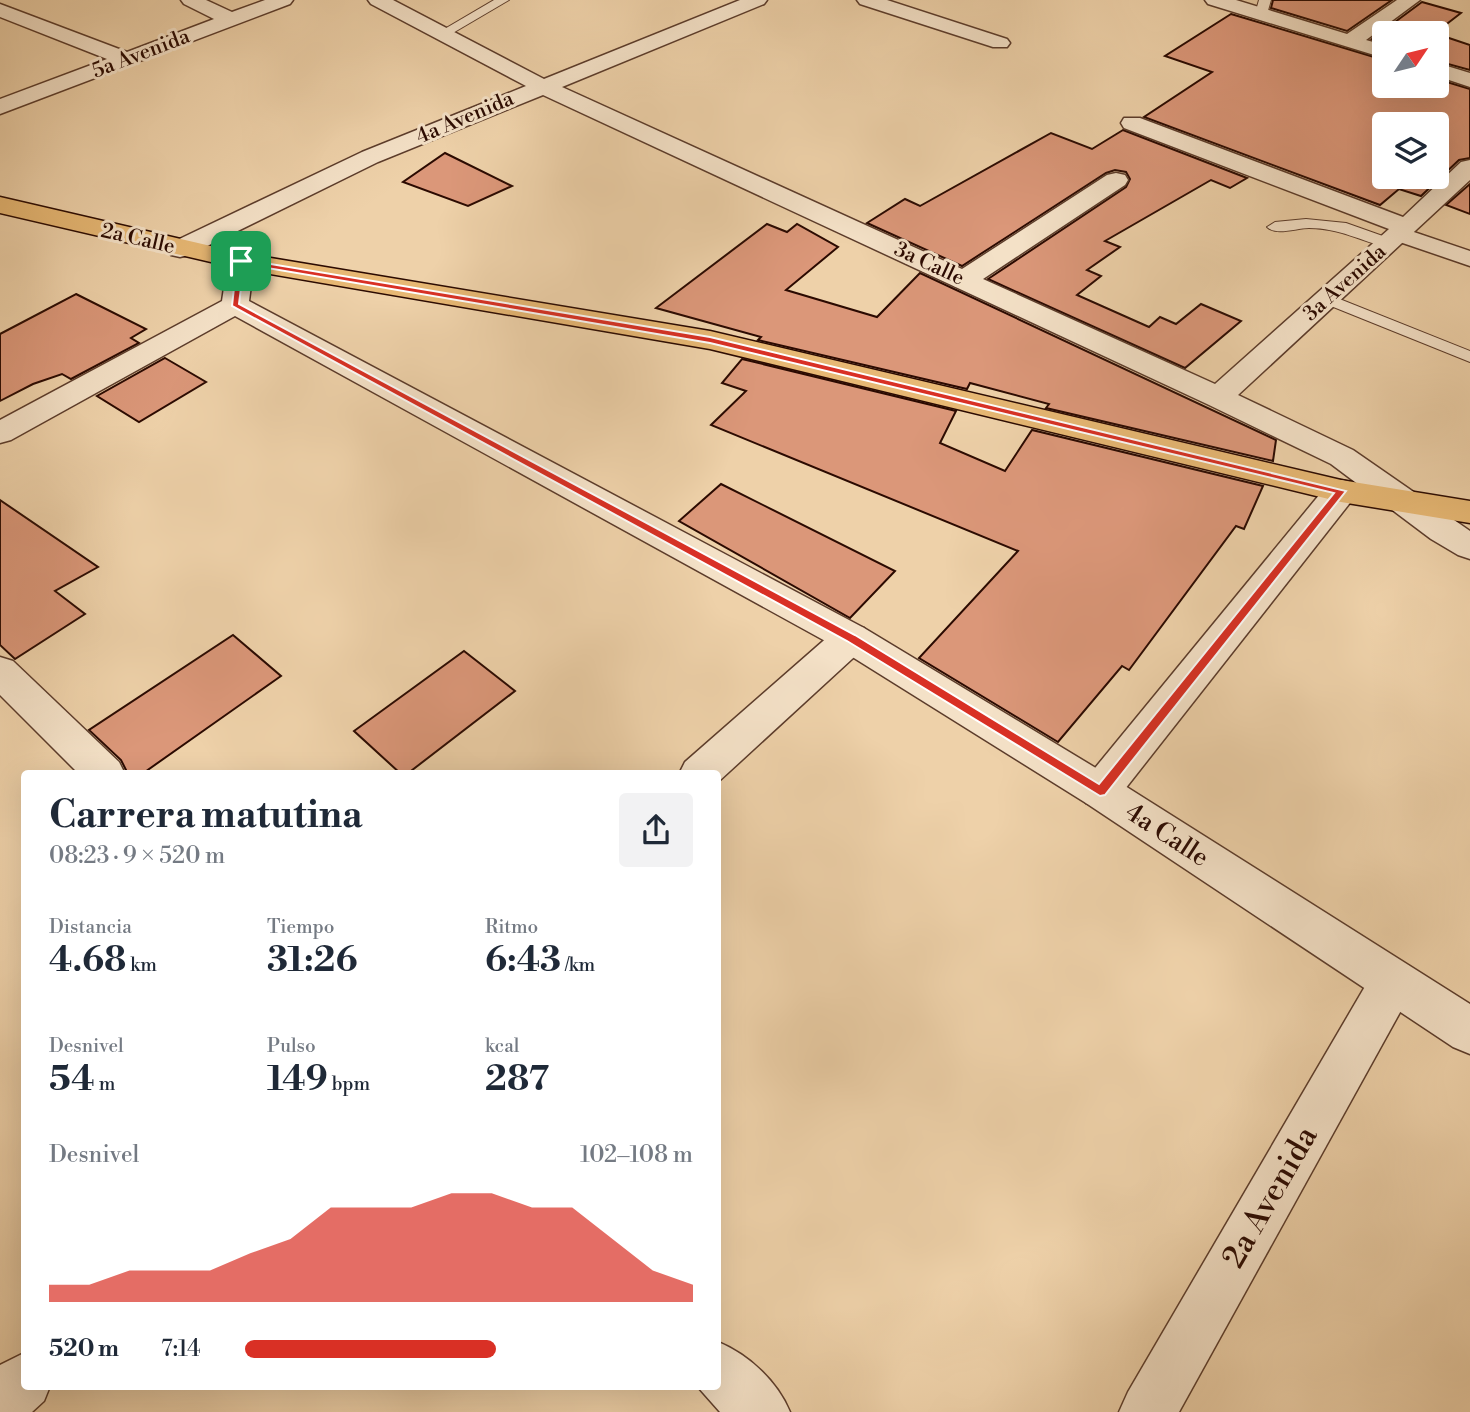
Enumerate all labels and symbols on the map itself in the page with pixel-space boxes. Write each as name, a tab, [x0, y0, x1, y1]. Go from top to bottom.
north arrow	[1372, 21, 1449, 98]
street label: 5a Avenida	[88, 23, 194, 85]
street label: 4a Avenida	[412, 86, 518, 150]
street label: 2a Calle	[99, 218, 177, 260]
pin	[211, 231, 271, 291]
street label: 3a Calle	[890, 236, 968, 292]
street label: 3a Avenida	[1298, 239, 1392, 327]
street label: 4a Calle	[1119, 796, 1215, 874]
street label: 2a Avenida	[1213, 1118, 1327, 1275]

